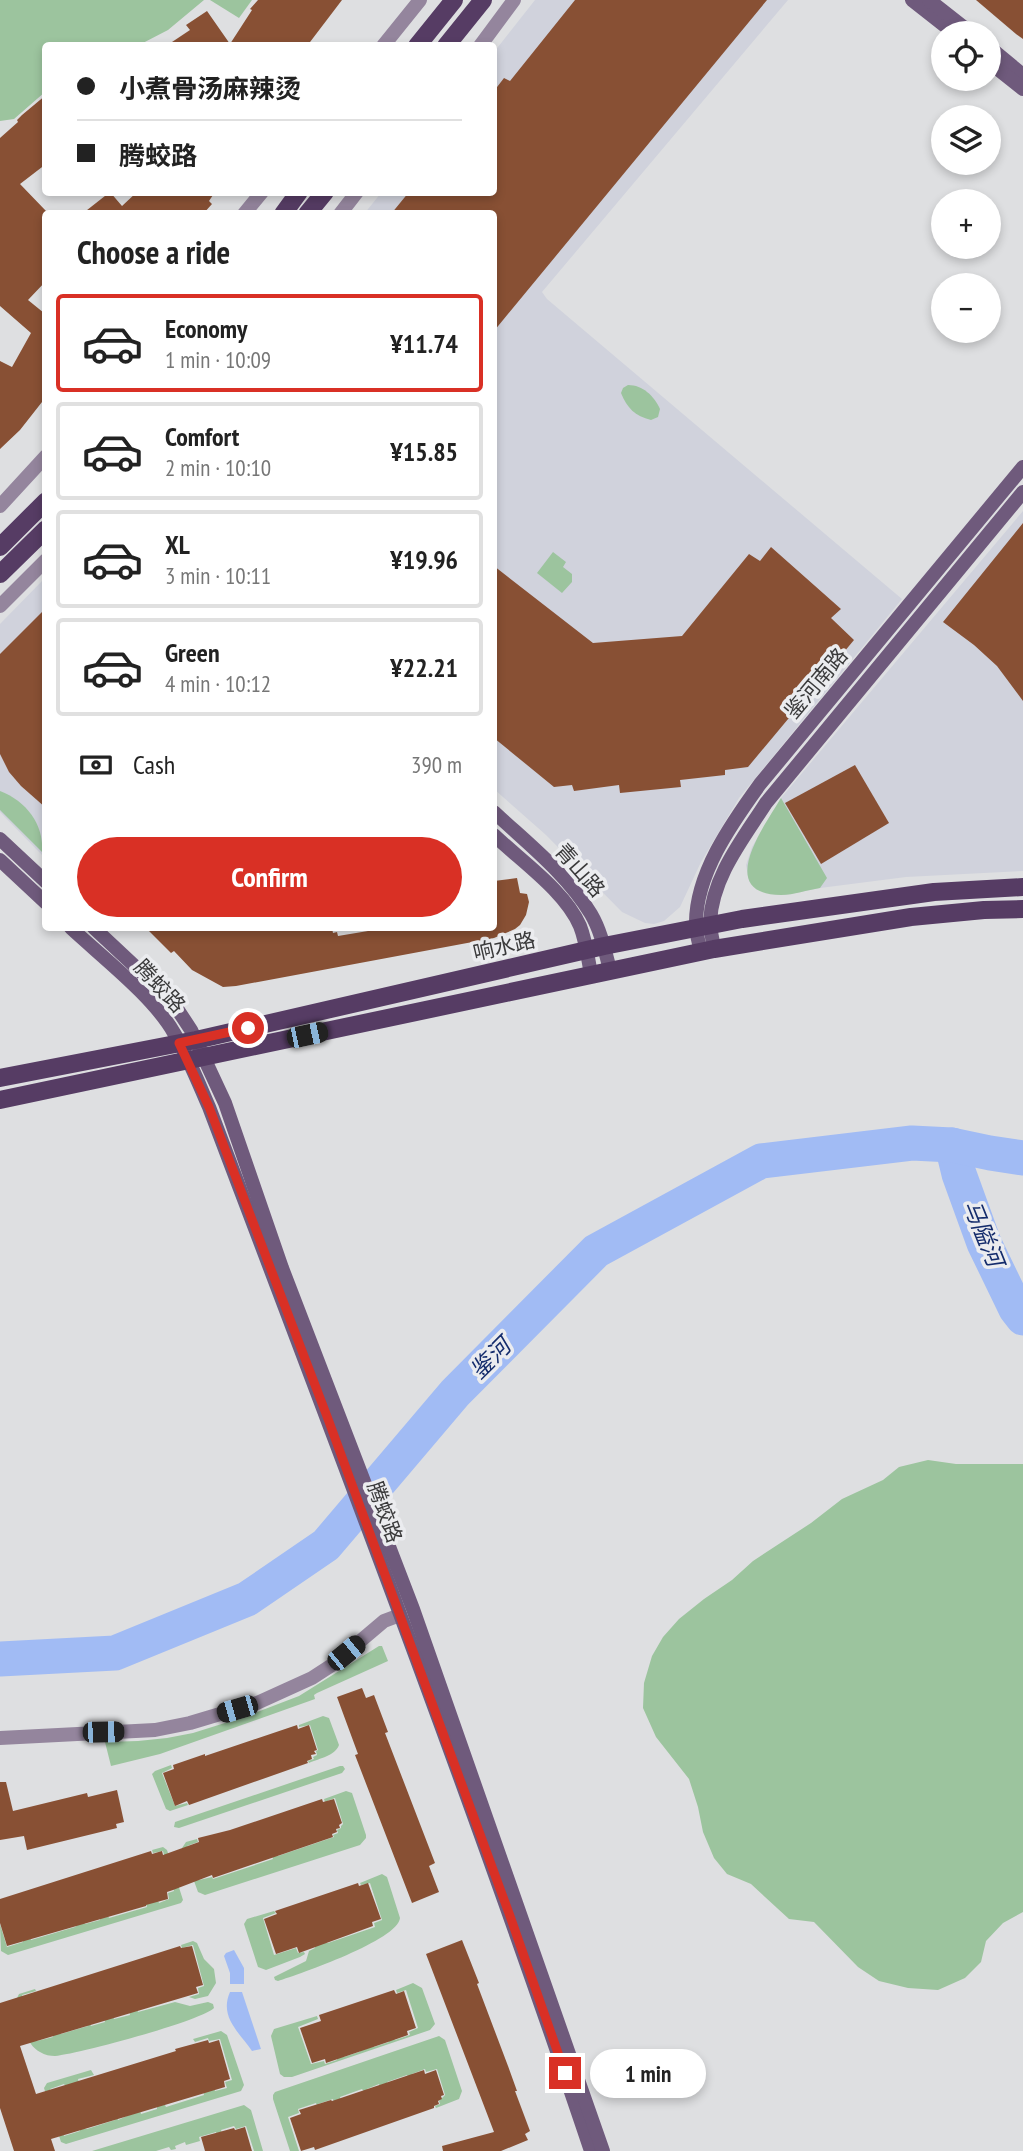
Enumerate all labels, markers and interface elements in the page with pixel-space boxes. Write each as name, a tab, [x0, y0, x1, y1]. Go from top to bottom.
map controls	[931, 21, 1001, 343]
button: locate	[931, 21, 1001, 91]
text: 小煮骨汤麻辣烫	[119, 72, 301, 105]
button: layers	[931, 105, 1001, 175]
text: 腾蛟路	[119, 139, 197, 172]
button: +	[931, 189, 1001, 259]
text: Choose a ride	[77, 231, 230, 273]
button: −	[931, 273, 1001, 343]
icon: car	[81, 312, 144, 375]
text: Economy	[165, 312, 247, 345]
text: ¥11.74	[390, 327, 458, 360]
text: 1 min · 10:09	[165, 345, 271, 374]
icon: car	[81, 420, 144, 483]
text: Comfort	[165, 420, 239, 453]
text: ¥15.85	[390, 435, 458, 468]
text: 2 min · 10:10	[165, 453, 271, 482]
icon: car	[81, 528, 144, 591]
text: XL	[165, 528, 190, 561]
text: ¥19.96	[390, 543, 458, 576]
text: 3 min · 10:11	[165, 561, 271, 590]
icon: car	[81, 636, 144, 699]
text: Green	[165, 636, 220, 669]
street label: 鉴河南路	[779, 642, 853, 724]
text: ¥22.21	[390, 651, 458, 684]
text: 4 min · 10:12	[165, 669, 271, 698]
icon: cash	[77, 746, 115, 784]
text: Cash	[133, 748, 175, 781]
text: 390 m	[411, 750, 462, 779]
button: Confirm	[77, 837, 462, 917]
street label: 青山路	[549, 837, 611, 903]
street label: 响水路	[470, 926, 538, 966]
street label: 腾蛟路	[129, 954, 191, 1018]
route start	[232, 1012, 264, 1044]
car	[285, 1020, 330, 1050]
water label: 马隘河	[958, 1196, 1012, 1274]
water label: 鉴河	[463, 1329, 519, 1385]
street label: 腾蛟路	[362, 1478, 408, 1546]
car	[324, 1632, 369, 1674]
car	[214, 1693, 261, 1725]
car	[82, 1721, 125, 1743]
callout: 1 min	[590, 2048, 705, 2098]
route end	[549, 2057, 581, 2089]
text: 1 min	[625, 2059, 671, 2088]

